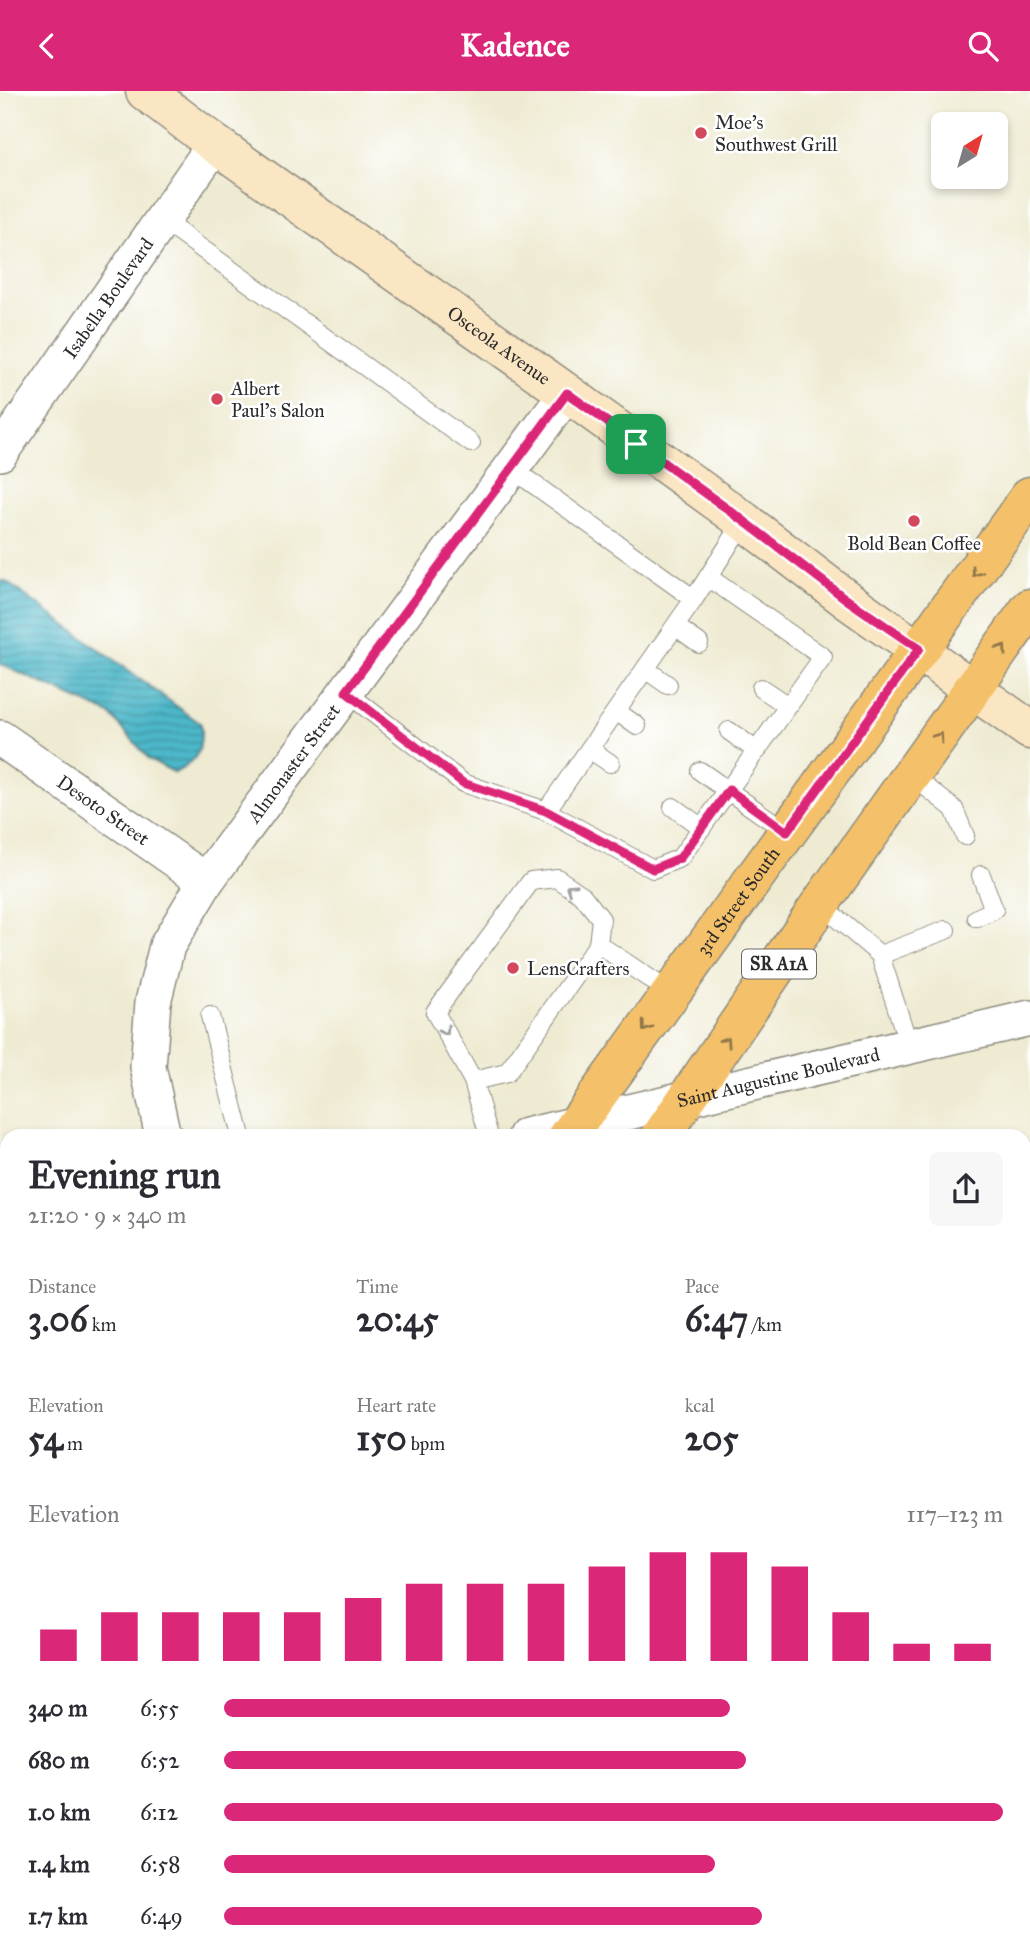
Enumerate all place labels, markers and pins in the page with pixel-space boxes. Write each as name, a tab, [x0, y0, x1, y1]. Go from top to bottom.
place label: Moe's Southwest Grill	[715, 111, 838, 156]
marker: Moe's Southwest Grill	[693, 125, 709, 141]
place label: Albert Paul's Salon	[230, 377, 324, 422]
marker: Albert Paul's Salon	[209, 391, 225, 407]
pin	[606, 414, 666, 474]
marker: Bold Bean Coffee	[906, 513, 922, 529]
place label: Bold Bean Coffee	[847, 532, 981, 555]
place label: LensCrafters	[527, 957, 629, 980]
marker: LensCrafters	[505, 960, 521, 976]

